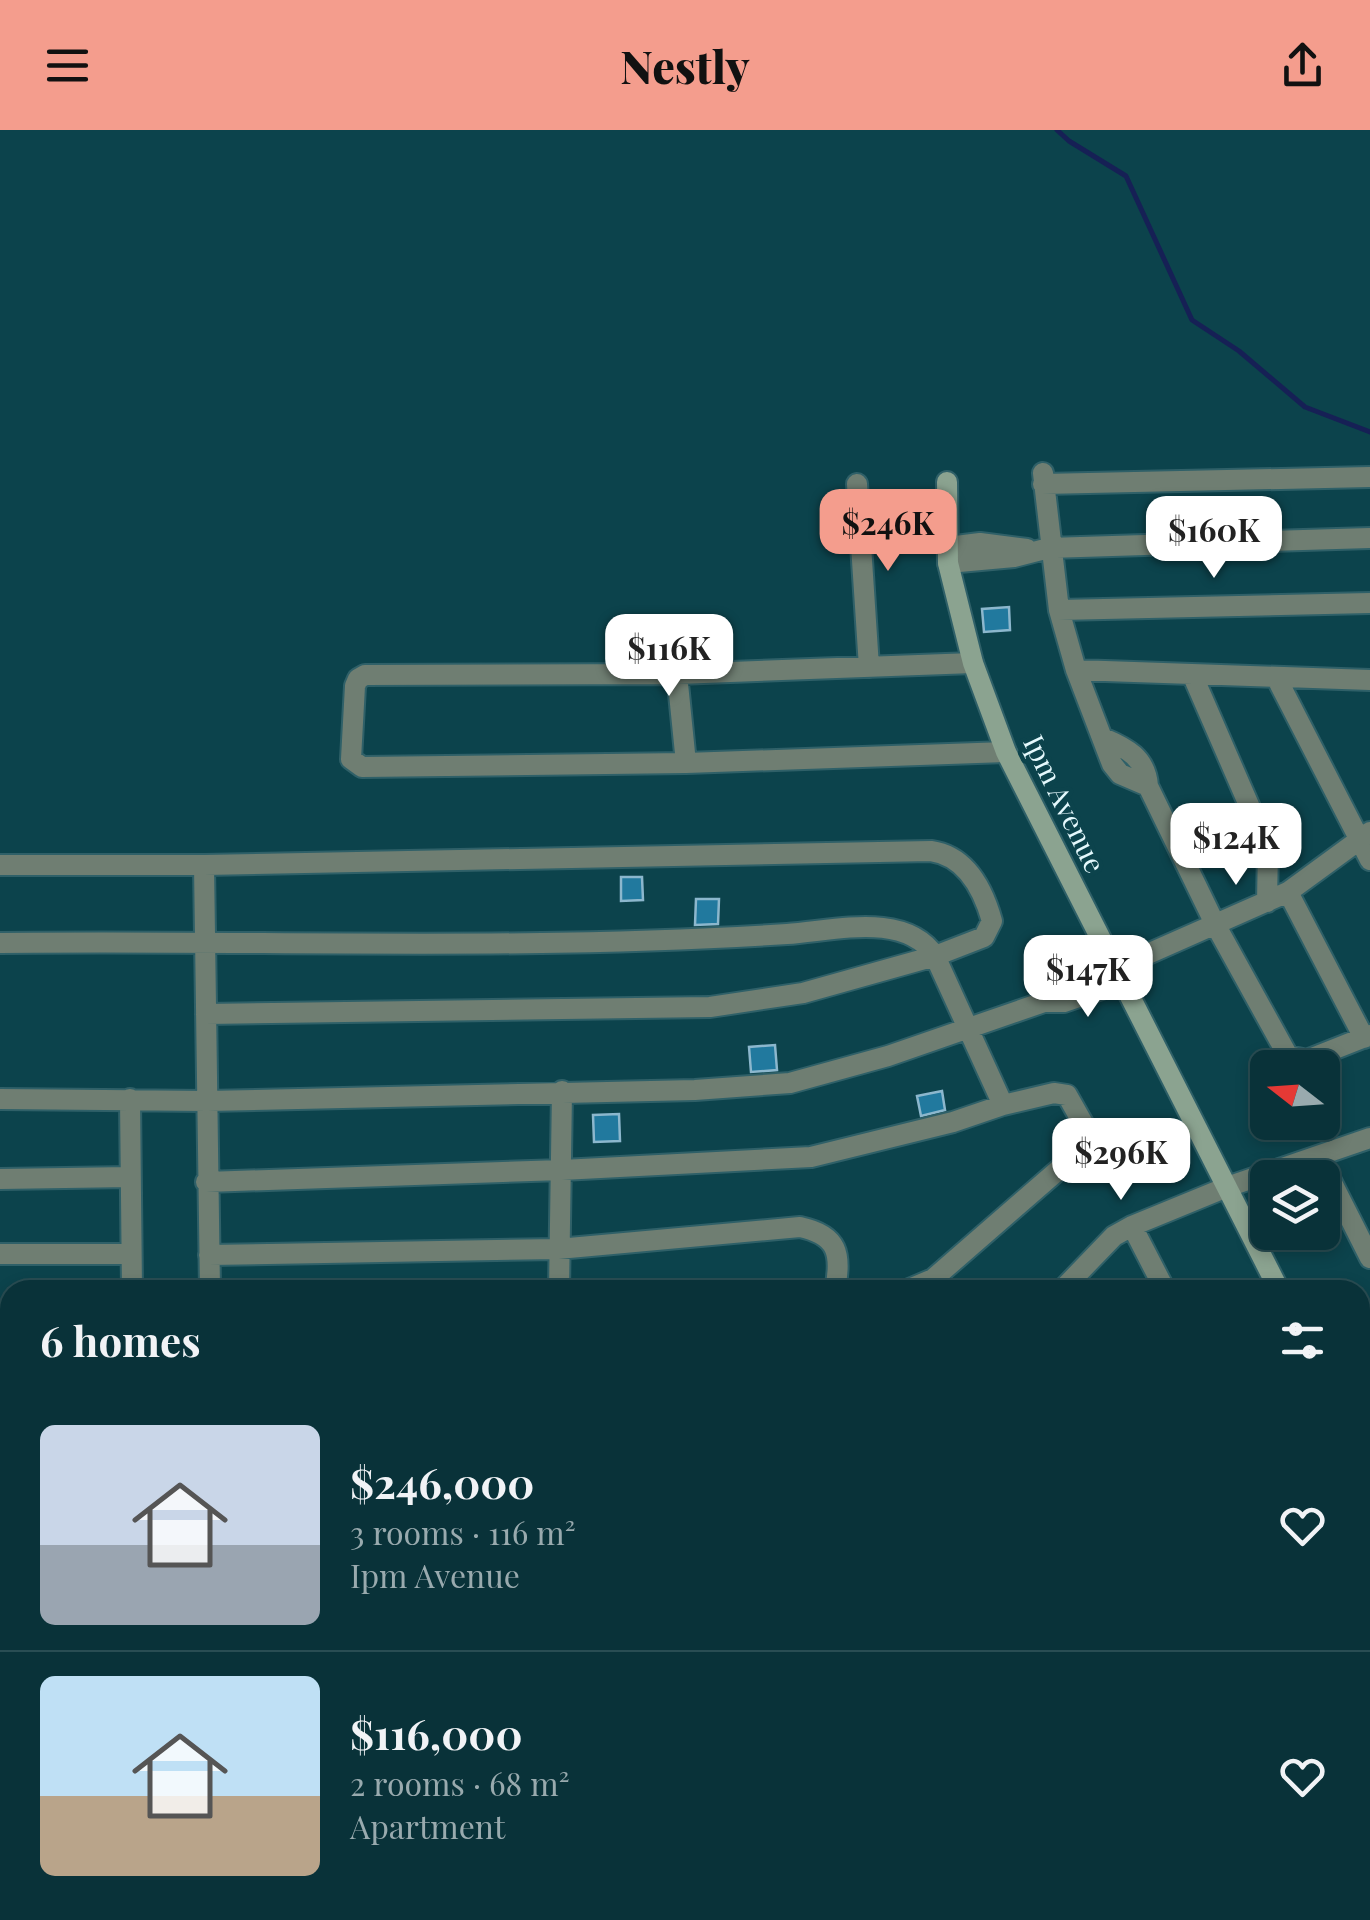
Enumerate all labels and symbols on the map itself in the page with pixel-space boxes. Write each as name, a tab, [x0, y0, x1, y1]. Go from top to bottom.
pin: $246K	[818, 489, 958, 574]
pin: $160K	[1144, 496, 1284, 581]
pin: $116K	[599, 614, 739, 699]
street label: Ipm Avenue	[1016, 728, 1115, 878]
pin: $124K	[1166, 803, 1306, 888]
pin: $147K	[1018, 935, 1158, 1020]
north arrow	[1250, 1050, 1340, 1140]
pin: $296K	[1051, 1118, 1191, 1203]

